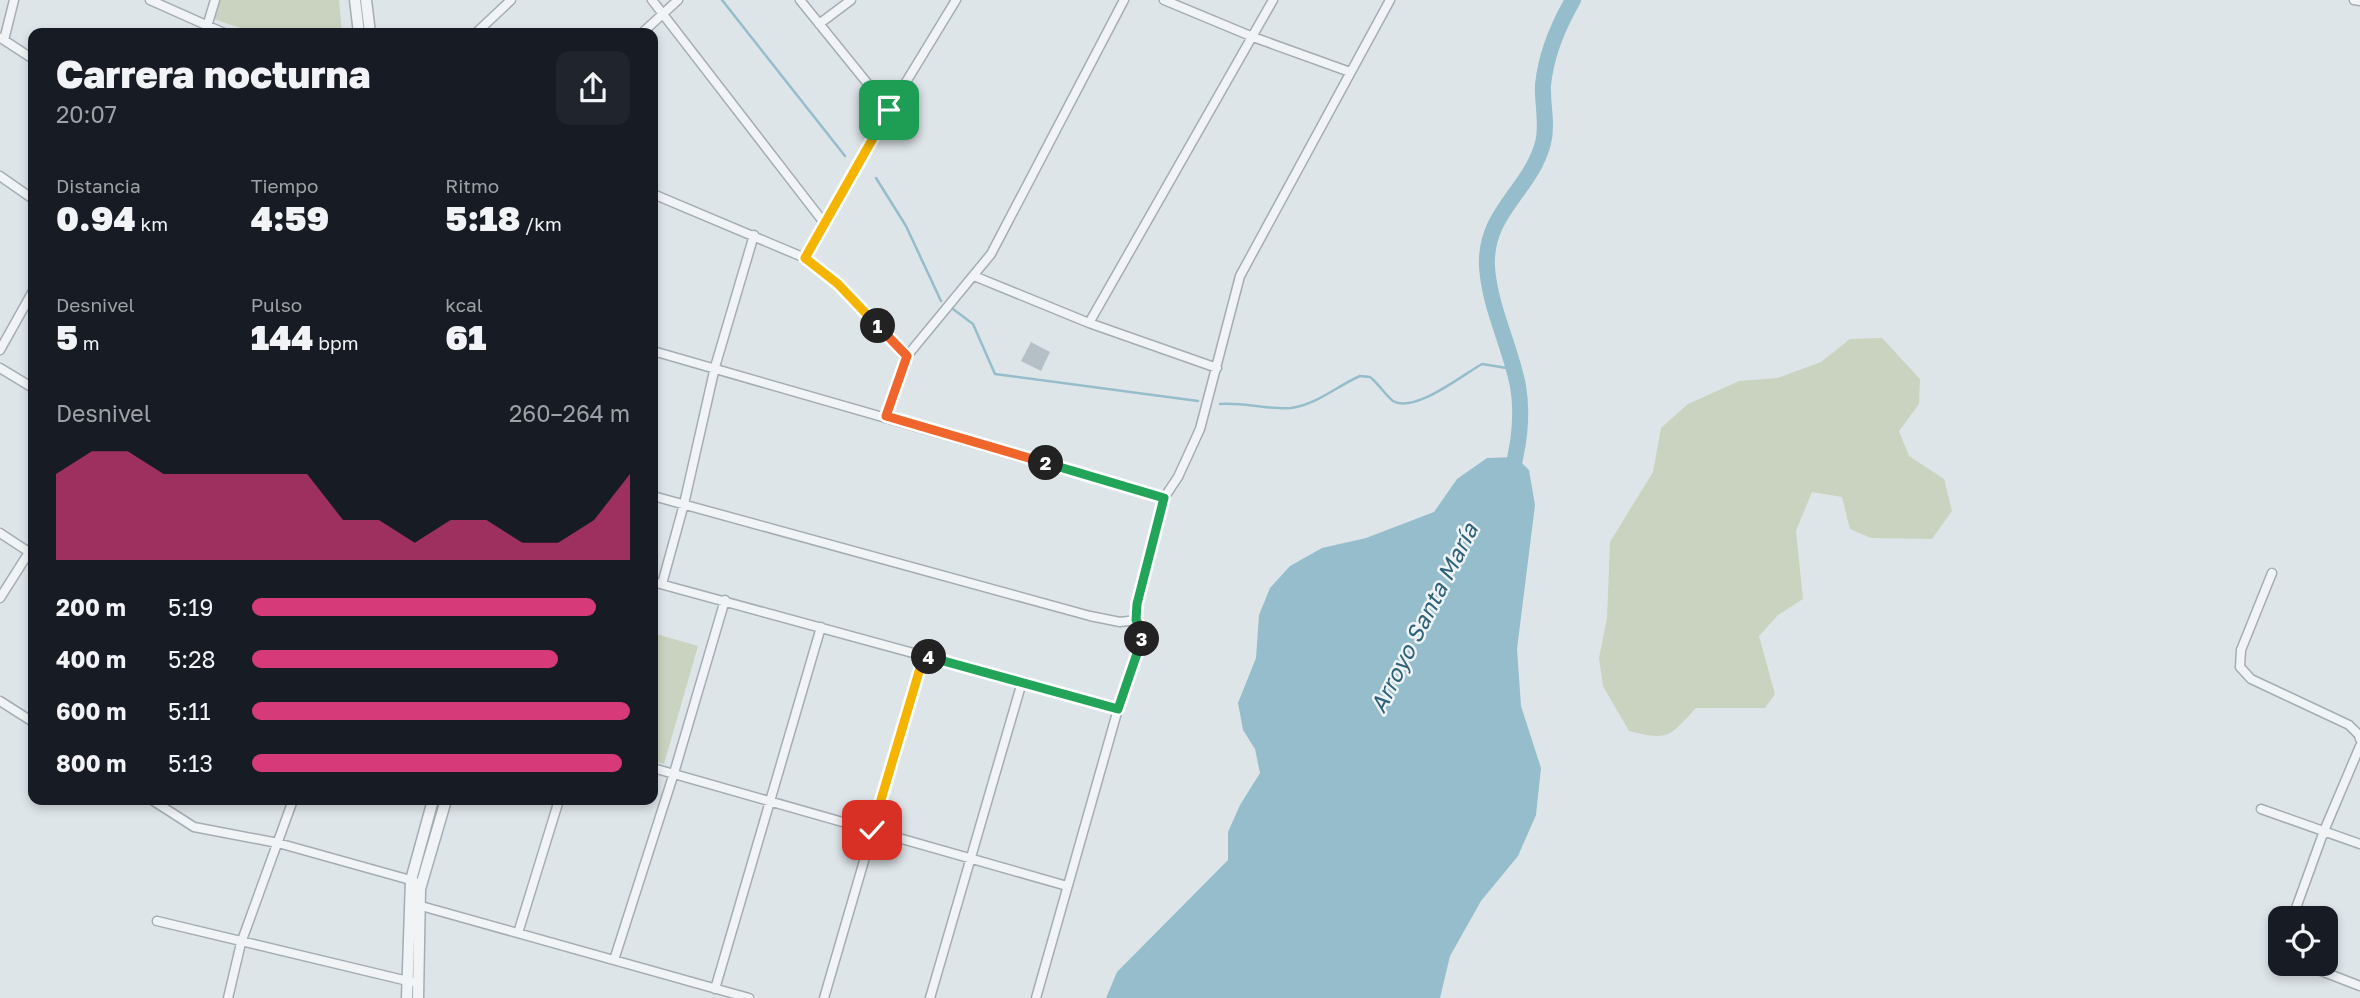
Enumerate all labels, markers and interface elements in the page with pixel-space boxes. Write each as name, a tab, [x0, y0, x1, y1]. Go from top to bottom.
text: Carrera nocturna	[56, 51, 371, 96]
button: share	[556, 51, 630, 125]
pin	[859, 80, 919, 140]
icon: arrive	[870, 91, 908, 129]
text: 20:07	[56, 100, 117, 128]
text: Distancia	[56, 174, 141, 197]
text: Tiempo	[251, 174, 318, 197]
text: Ritmo	[445, 174, 499, 197]
text: 0.94	[56, 197, 136, 239]
text: 4:59	[251, 197, 329, 239]
text: 5:18	[445, 197, 520, 239]
text: km	[136, 212, 168, 235]
text: /km	[520, 212, 562, 235]
text: Desnivel	[56, 293, 135, 316]
text: Pulso	[251, 293, 302, 316]
text: kcal	[445, 293, 483, 316]
pin: 1	[860, 308, 896, 344]
text: 1	[873, 314, 882, 337]
text: 5	[56, 316, 78, 358]
text: 144	[251, 316, 314, 358]
text: 61	[445, 316, 487, 358]
text: m	[78, 331, 100, 354]
text: bpm	[314, 331, 359, 354]
text: Desnivel	[56, 399, 151, 427]
text: 260–264 m	[509, 399, 630, 427]
pin: 2	[1028, 446, 1064, 480]
text: 2	[1040, 451, 1051, 474]
water label: Arroyo Santa María	[1363, 517, 1483, 717]
text: 200 m	[56, 593, 126, 621]
text: 5:19	[168, 593, 213, 621]
pin: 3	[1124, 622, 1160, 656]
text: 3	[1136, 627, 1147, 650]
pin: 4	[912, 640, 946, 674]
text: 400 m	[56, 645, 126, 673]
text: 5:28	[168, 645, 216, 673]
text: 4	[923, 645, 934, 668]
text: 600 m	[56, 697, 126, 725]
text: 5:11	[168, 697, 211, 725]
text: 800 m	[56, 749, 127, 777]
text: 5:13	[168, 749, 213, 777]
pin	[842, 800, 902, 860]
icon: check	[853, 811, 891, 849]
map controls	[2268, 906, 2338, 976]
button: locate	[2268, 906, 2338, 976]

